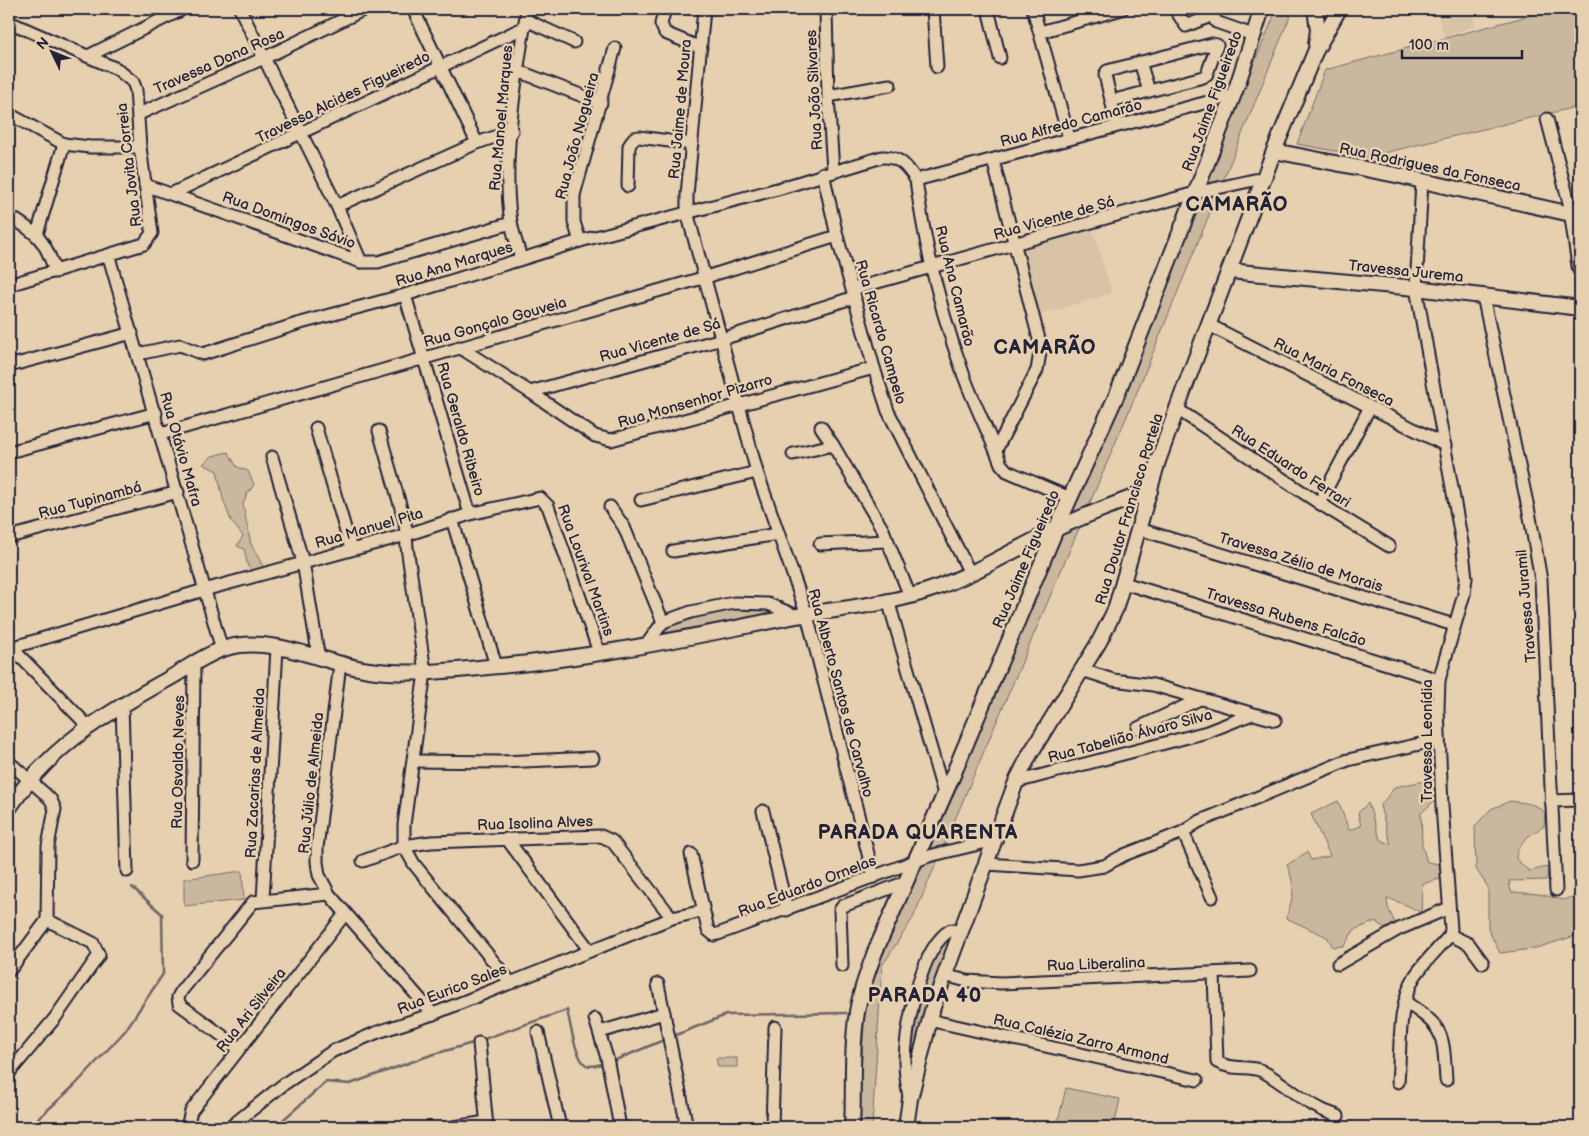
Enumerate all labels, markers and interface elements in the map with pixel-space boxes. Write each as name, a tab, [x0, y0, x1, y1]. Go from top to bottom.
street label: Travessa Dona Rosa	[151, 24, 287, 99]
north arrow	[28, 28, 78, 78]
street label: Rua Jaime Figueiredo	[1178, 28, 1247, 174]
scale bar	[1402, 28, 1522, 60]
street label: Rua João Silvares	[802, 29, 827, 151]
text: N	[33, 34, 53, 53]
text: 100 m	[1409, 36, 1449, 55]
street label: Rua Jaime de Moura	[665, 38, 696, 180]
street label: Rua Manoel Marques	[486, 44, 517, 192]
street label: Travessa Alcides Figueiredo	[253, 47, 433, 148]
street label: Rua João Nogueira	[551, 71, 604, 202]
street label: Rua Alfredo Camarão	[998, 95, 1144, 152]
street label: Rua Jovita Correia	[112, 102, 147, 228]
street label: Rua Rodrigues da Fonseca	[1337, 139, 1522, 196]
street label: Rua Domingos Sávio	[220, 188, 358, 253]
district label: CAMARÃO	[1186, 191, 1288, 217]
street label: Rua Vicente de Sá	[991, 192, 1117, 245]
street label: Rua Ana Camarão	[930, 224, 979, 349]
street label: Rua Ana Marques	[393, 237, 516, 291]
street label: Travessa Jurema	[1348, 256, 1464, 287]
street label: Rua Ricardo Campelo	[851, 258, 910, 407]
street label: Rua Gonçalo Gouveia	[421, 293, 569, 352]
street label: Rua Vicente de Sá	[597, 314, 723, 367]
district label: CAMARÃO	[994, 334, 1096, 360]
street label: Rua Maria Fonseca	[1270, 334, 1397, 411]
street label: Rua Geraldo Ribeiro	[432, 360, 489, 498]
street label: Rua Monsenhor Pizarro	[616, 370, 775, 433]
street label: Rua Otávio Mafra	[155, 390, 206, 509]
street label: Rua Doutor Francisco Portela	[1091, 411, 1168, 607]
street label: Rua Eduardo Ferrari	[1227, 421, 1354, 512]
street label: Rua Tupinambá	[36, 478, 144, 523]
street label: Rua Jaime Figueiredo	[989, 487, 1064, 631]
street label: Rua Lourival Martins	[553, 502, 618, 639]
street label: Rua Manuel Pita	[313, 504, 425, 553]
street label: Travessa Zélio de Morais	[1217, 528, 1386, 597]
street label: Travessa Juramil	[1512, 549, 1541, 663]
street label: Travessa Rubens Falcão	[1203, 584, 1368, 651]
street label: Rua Alberto Santos de Carvalho	[803, 587, 878, 800]
street label: Travessa Leonídia	[1418, 679, 1437, 803]
street label: Rua Zacarias de Almeida	[242, 687, 269, 859]
street label: Rua Osvaldo Neves	[168, 694, 189, 829]
street label: Rua Tabelião Álvaro Silva	[1046, 705, 1214, 768]
street label: Rua Júlio de Almeida	[295, 711, 328, 855]
street label: Rua Isolina Alves	[477, 812, 594, 835]
district label: PARADA QUARENTA	[818, 821, 1018, 845]
street label: Rua Eduardo Ornelas	[735, 851, 880, 922]
street label: Rua Liberalina	[1046, 953, 1146, 976]
street label: Rua Eurico Sales	[395, 960, 510, 1019]
street label: Rua Ari Silveira	[212, 964, 290, 1056]
district label: PARADA 40	[868, 984, 982, 1008]
street label: Rua Calézia Zarro Armond	[991, 1010, 1171, 1069]

